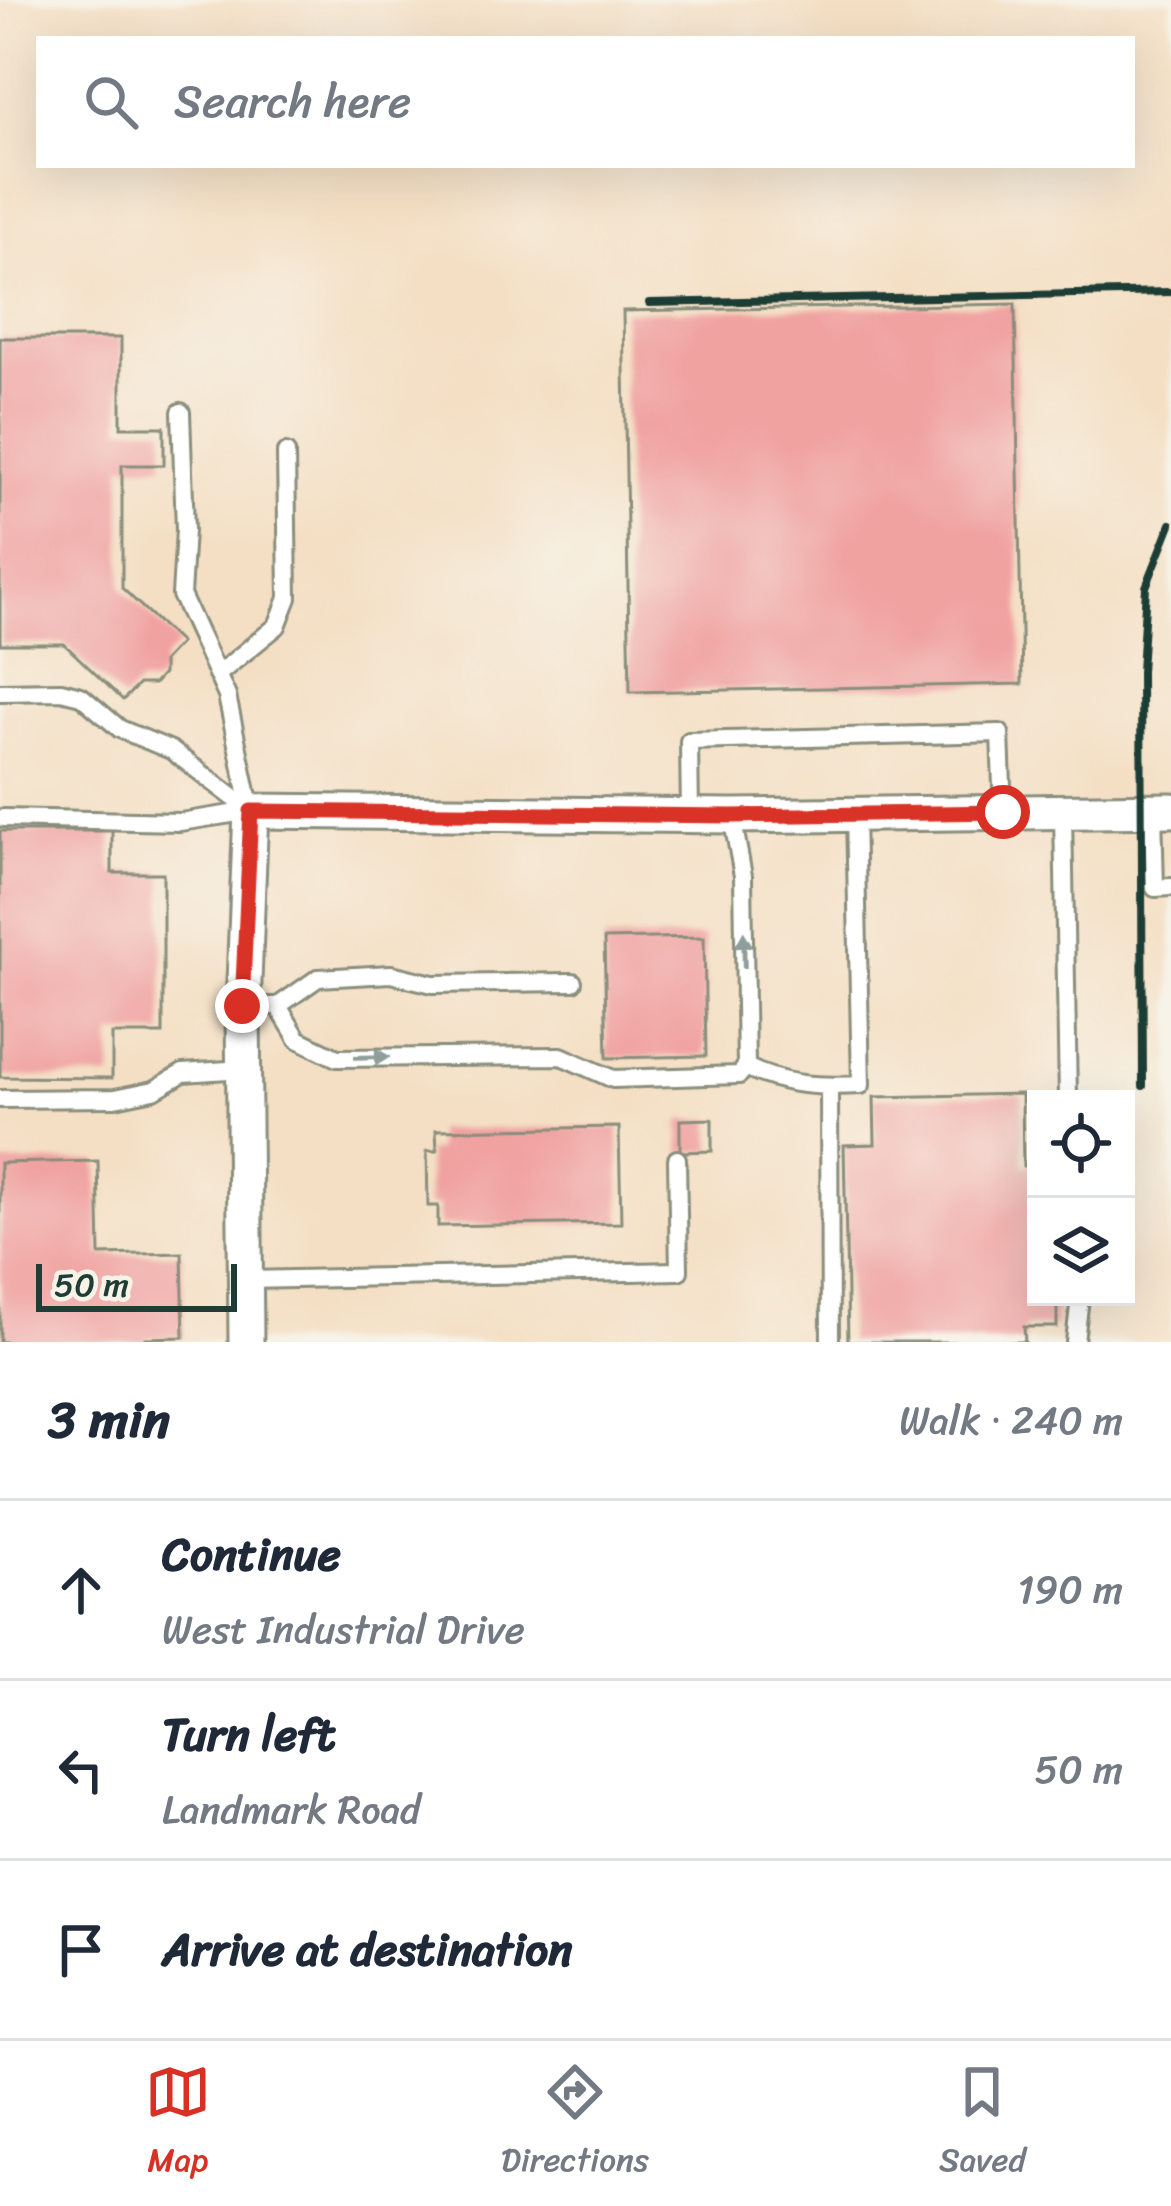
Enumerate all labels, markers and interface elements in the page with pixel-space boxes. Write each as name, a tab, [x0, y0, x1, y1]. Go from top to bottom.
search box	[36, 36, 1135, 168]
text: Search here	[174, 62, 411, 142]
icon: search	[78, 69, 144, 135]
route start	[976, 785, 1030, 839]
one-way arrow	[735, 930, 754, 968]
route end	[215, 979, 269, 1033]
one-way arrow	[354, 1048, 392, 1067]
map controls	[1027, 1090, 1135, 1306]
button: locate	[1027, 1090, 1135, 1198]
button: layers	[1027, 1198, 1135, 1306]
text: 50 m	[54, 1256, 129, 1314]
scale bar	[36, 1258, 237, 1311]
text: 3 min	[48, 1375, 170, 1465]
text: Walk · 240 m	[899, 1386, 1123, 1455]
text: Continue	[162, 1515, 341, 1595]
text: 190 m	[1018, 1555, 1123, 1624]
icon: ahead	[48, 1557, 114, 1623]
text: West Industrial Drive	[162, 1595, 525, 1664]
text: Turn left	[162, 1695, 335, 1775]
text: 50 m	[1034, 1735, 1123, 1804]
icon: left	[48, 1737, 114, 1803]
text: Landmark Road	[162, 1775, 421, 1844]
text: Arrive at destination	[162, 1910, 572, 1990]
icon: arrive	[48, 1917, 114, 1983]
tab: Map	[145, 2059, 211, 2189]
tab: Directions	[501, 2059, 649, 2189]
tab: Saved	[939, 2059, 1026, 2189]

